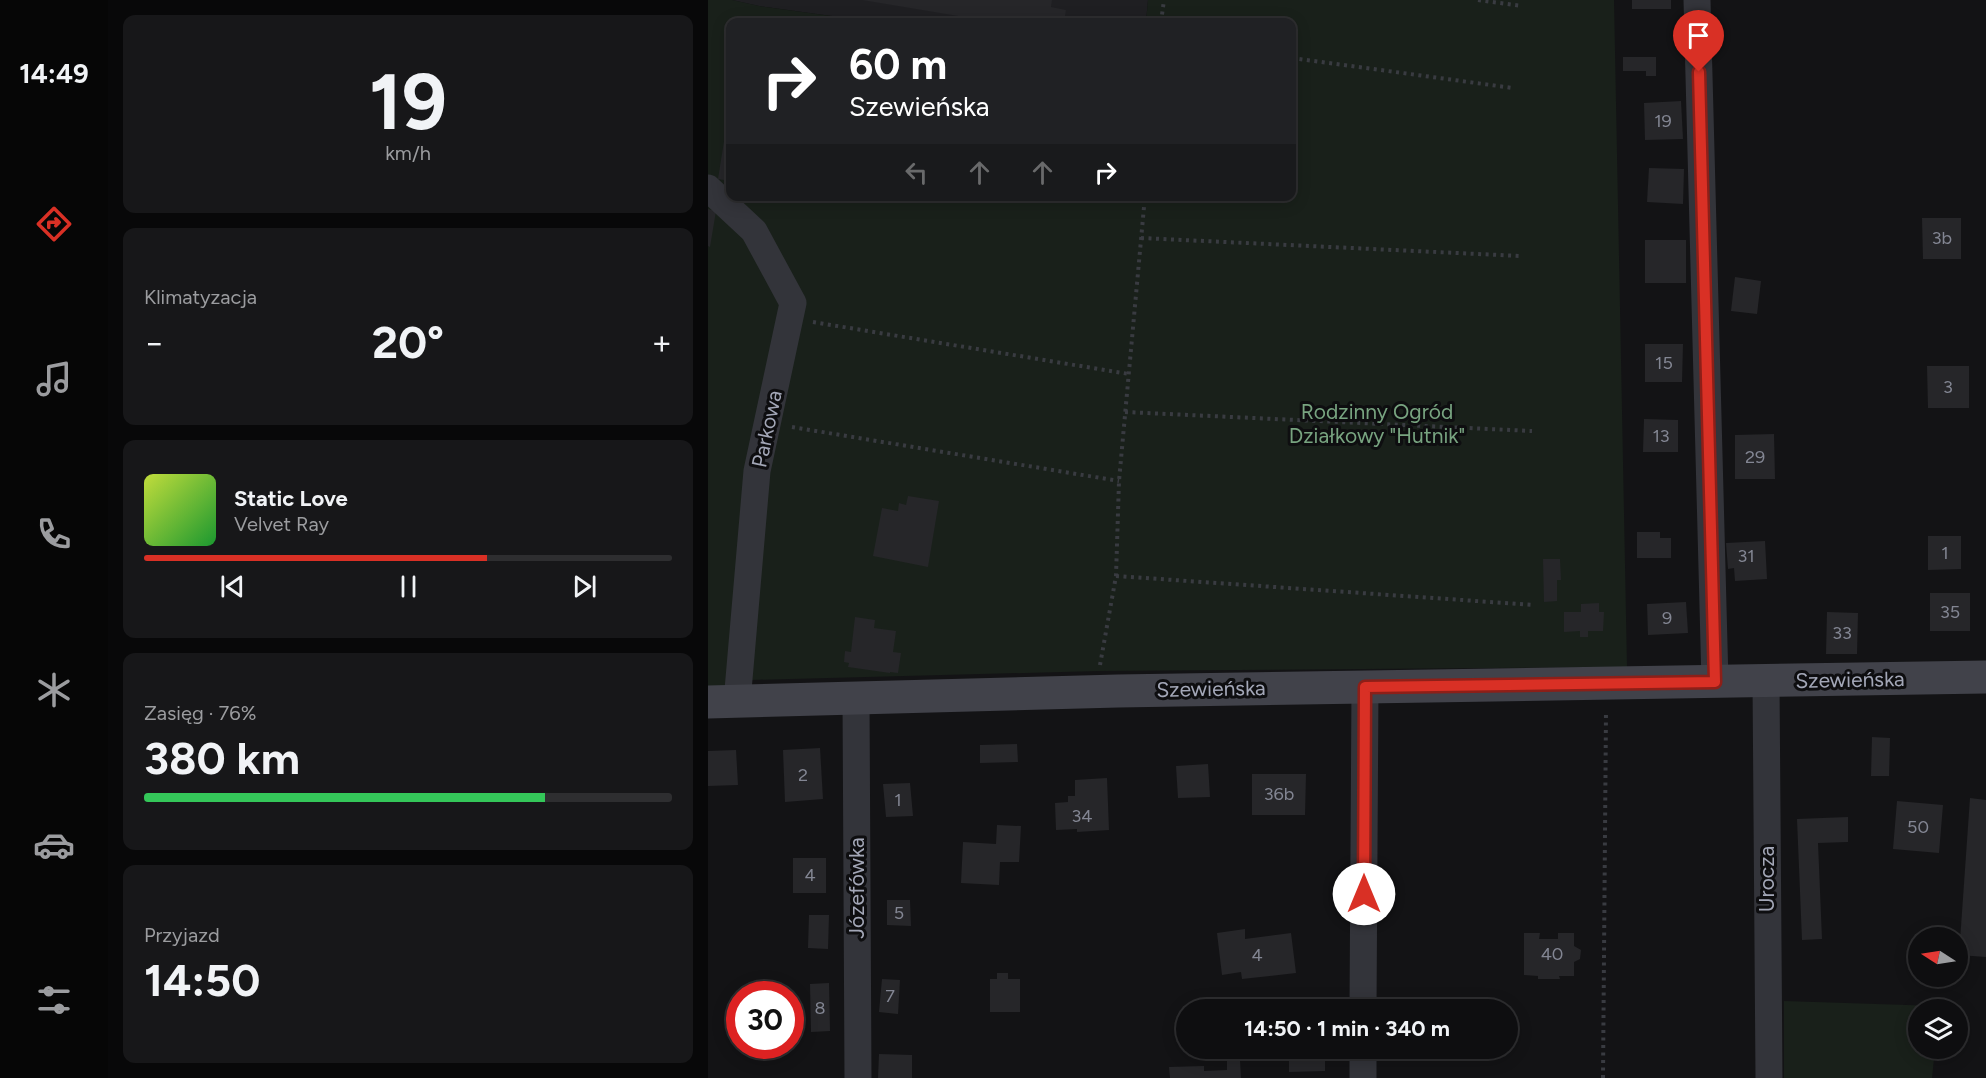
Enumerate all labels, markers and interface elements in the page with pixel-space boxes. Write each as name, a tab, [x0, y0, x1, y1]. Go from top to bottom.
pin	[1673, 10, 1724, 72]
icon: arrive	[1682, 19, 1715, 52]
text: 60 m	[849, 39, 947, 90]
icon: right	[750, 42, 828, 120]
text: 19	[369, 55, 447, 149]
text: 14:49	[19, 57, 89, 90]
text: Szewieńska	[849, 90, 990, 123]
house number: 19	[1654, 110, 1672, 132]
text: km/h	[385, 141, 431, 165]
icon: left	[900, 156, 933, 189]
icon: ahead	[963, 156, 996, 189]
icon: ahead	[1026, 156, 1059, 189]
icon: right	[1089, 156, 1122, 189]
icon: directions	[33, 203, 75, 245]
house number: 3b	[1932, 227, 1952, 249]
text: Klimatyzacja	[144, 285, 257, 309]
text: 20°	[372, 315, 444, 369]
text: −	[144, 323, 165, 362]
text: +	[651, 323, 672, 362]
house number: 15	[1655, 352, 1673, 374]
icon: music	[33, 358, 75, 400]
house number: 3	[1943, 376, 1953, 398]
street label: Parkowa	[746, 388, 787, 470]
park label: Rodzinny Ogród Działkowy "Hutnik"	[1289, 399, 1465, 448]
house number: 13	[1652, 425, 1670, 447]
house number: 29	[1745, 446, 1765, 468]
text: Static Love	[234, 485, 348, 512]
text: Velvet Ray	[234, 512, 329, 536]
icon: phone	[33, 513, 75, 555]
house number: 1	[1941, 542, 1949, 564]
house number: 31	[1737, 545, 1755, 567]
icon: previous	[216, 570, 249, 603]
icon: pause	[392, 570, 425, 603]
icon: next	[568, 570, 601, 603]
house number: 35	[1940, 601, 1960, 623]
house number: 9	[1662, 607, 1672, 629]
house number: 33	[1832, 622, 1852, 644]
street label: Szewieńska	[1795, 666, 1905, 693]
icon: climate	[33, 669, 75, 711]
street label: Szewieńska	[1156, 675, 1266, 702]
text: Zasięg · 76%	[144, 701, 256, 725]
text: 380 km	[144, 731, 300, 785]
house number: 2	[798, 764, 808, 786]
house number: 36b	[1264, 783, 1294, 805]
house number: 1	[894, 789, 902, 811]
house number: 34	[1072, 805, 1092, 827]
house number: 50	[1907, 816, 1929, 838]
icon: car	[33, 824, 75, 866]
street label: Józefówka	[844, 837, 869, 939]
street label: Urocza	[1754, 846, 1779, 912]
position arrow	[1332, 862, 1396, 926]
house number: 4	[804, 864, 816, 886]
house number: 5	[894, 902, 904, 924]
text: Przyjazd	[144, 923, 220, 947]
north arrow	[1908, 927, 1968, 987]
map controls	[1908, 927, 1968, 1059]
house number: 40	[1541, 943, 1563, 965]
house number: 4	[1251, 944, 1263, 966]
text: 14:50	[144, 953, 260, 1007]
icon: filters	[33, 979, 75, 1021]
speed limit sign: 30	[726, 981, 804, 1059]
house number: 7	[885, 985, 895, 1007]
house number: 8	[814, 997, 826, 1019]
button: layers	[1908, 999, 1968, 1059]
text: 14:50 · 1 min · 340 m	[1244, 1015, 1450, 1042]

